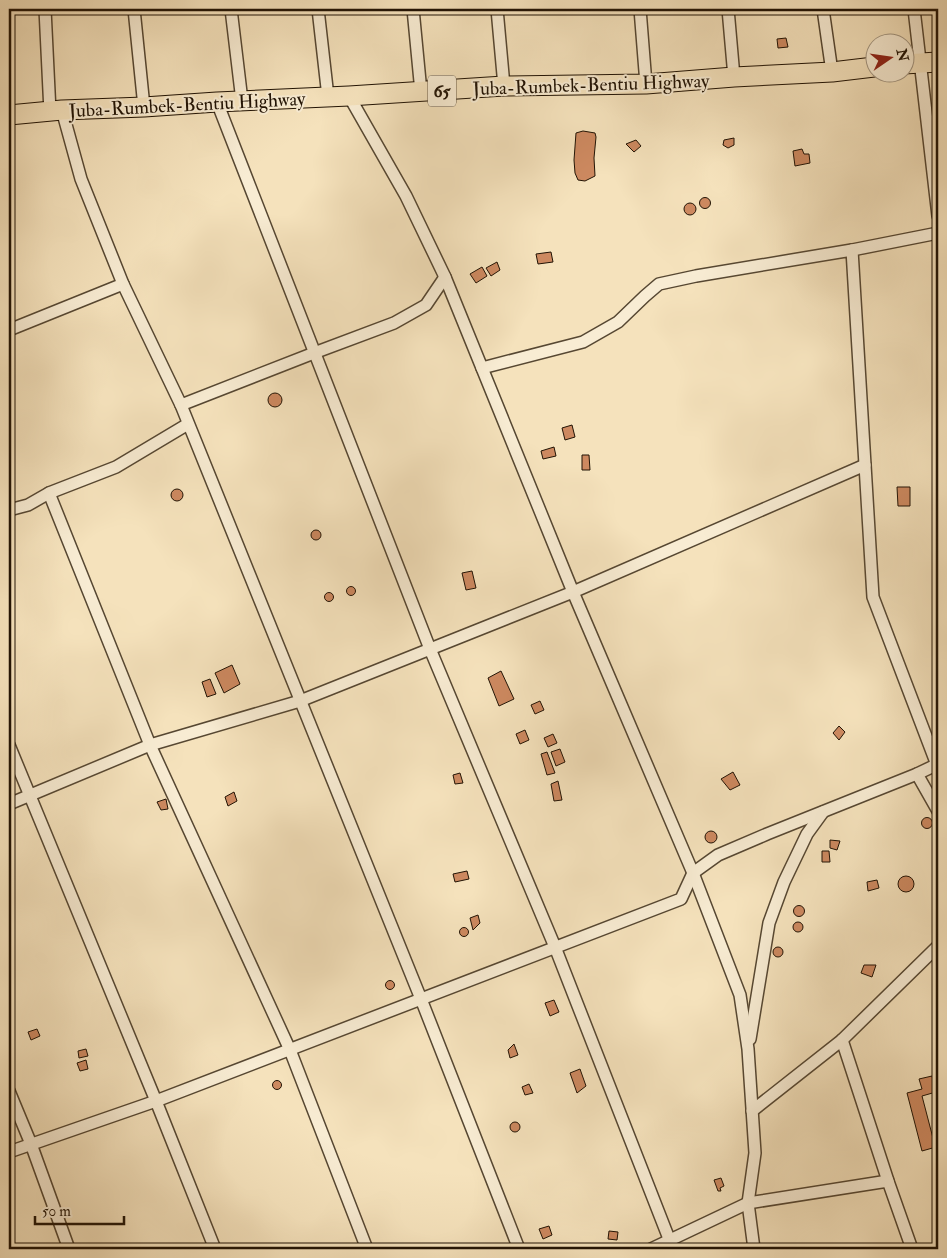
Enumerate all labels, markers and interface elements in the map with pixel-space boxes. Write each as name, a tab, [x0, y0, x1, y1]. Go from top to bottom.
north arrow	[864, 32, 914, 82]
text: N	[892, 46, 912, 64]
street label: Juba-Rumbek-Bentiu Highway	[471, 69, 710, 101]
road number: 65	[428, 76, 456, 106]
street label: Juba-Rumbek-Bentiu Highway	[67, 87, 307, 123]
scale bar	[35, 1193, 124, 1225]
text: 50 m	[42, 1202, 71, 1221]

